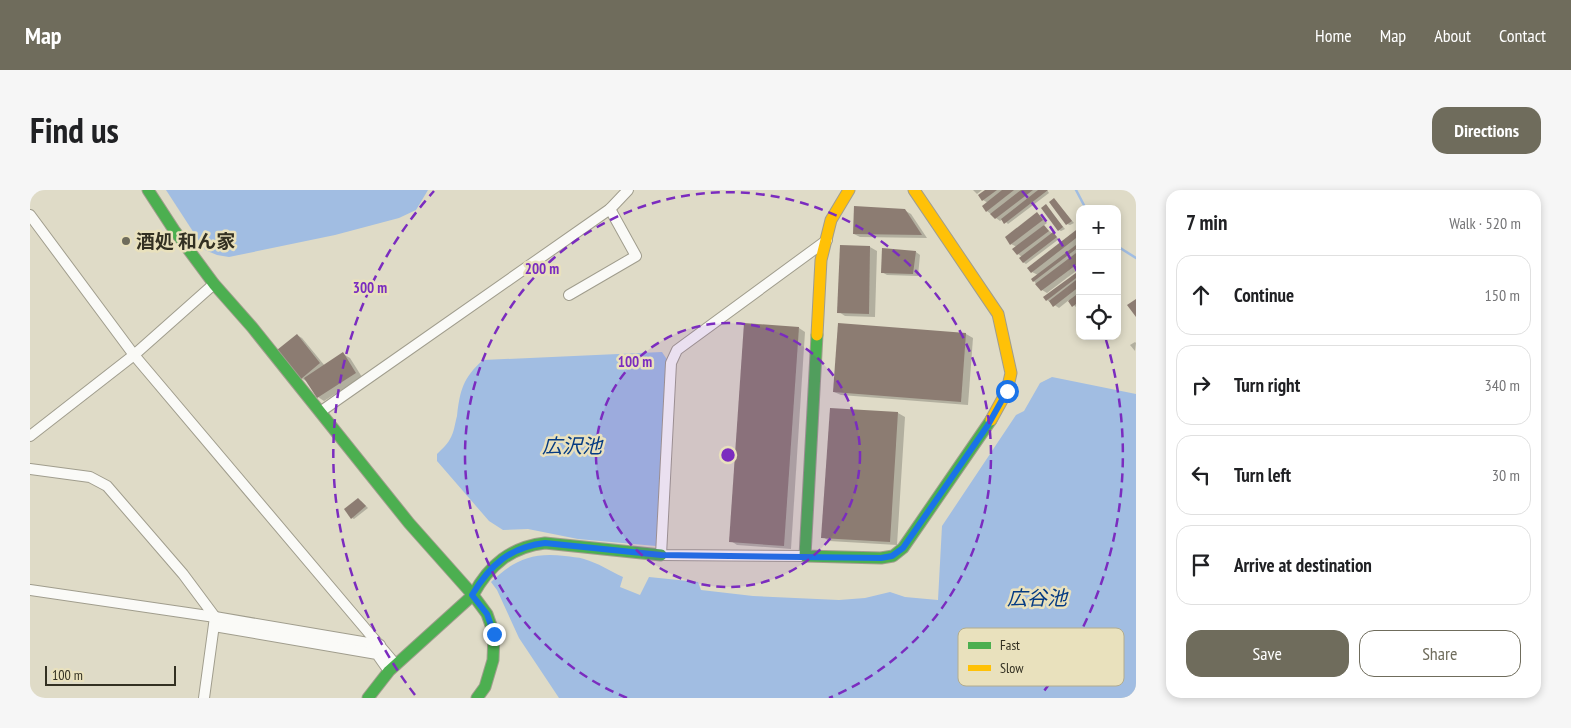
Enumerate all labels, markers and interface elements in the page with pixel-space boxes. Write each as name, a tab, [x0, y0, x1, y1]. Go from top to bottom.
text: Map	[25, 20, 62, 51]
text: Home	[1315, 24, 1352, 47]
text: Map	[1380, 24, 1406, 47]
text: About	[1434, 24, 1471, 47]
text: Contact	[1499, 24, 1546, 47]
text: Find us	[30, 107, 119, 153]
button: Directions	[1432, 107, 1541, 154]
map controls	[1076, 205, 1121, 340]
button: +	[1076, 205, 1121, 250]
text: 7 min	[1186, 209, 1228, 236]
text: Walk · 520 m	[1449, 213, 1521, 233]
place label: 酒処 和ん家	[136, 229, 235, 253]
marker: 酒処 和ん家	[120, 235, 132, 247]
button: −	[1076, 250, 1121, 295]
text: 200 m	[525, 259, 559, 278]
text: 300 m	[353, 278, 387, 297]
icon: ahead	[1187, 281, 1215, 309]
text: Continue	[1234, 283, 1294, 307]
text: 150 m	[1485, 285, 1520, 305]
button: locate	[1076, 295, 1121, 340]
text: 100 m	[618, 352, 652, 371]
icon: right	[1187, 371, 1215, 399]
text: Turn right	[1234, 373, 1300, 397]
text: 340 m	[1485, 375, 1520, 395]
route start	[996, 380, 1019, 403]
water label: 広沢池	[542, 433, 604, 459]
centre of rings	[719, 446, 737, 464]
icon: left	[1187, 461, 1215, 489]
text: Turn left	[1234, 463, 1291, 487]
text: 30 m	[1492, 465, 1520, 485]
icon: arrive	[1187, 551, 1215, 579]
text: Arrive at destination	[1234, 553, 1372, 577]
water label: 広谷池	[1007, 585, 1069, 611]
route end	[483, 623, 506, 646]
legend	[958, 628, 1124, 686]
button: Save	[1186, 630, 1349, 677]
button: Share	[1359, 630, 1521, 677]
text: Fast	[1000, 636, 1020, 654]
text: Slow	[1000, 659, 1024, 677]
scale bar	[45, 663, 176, 686]
text: 100 m	[52, 666, 83, 684]

